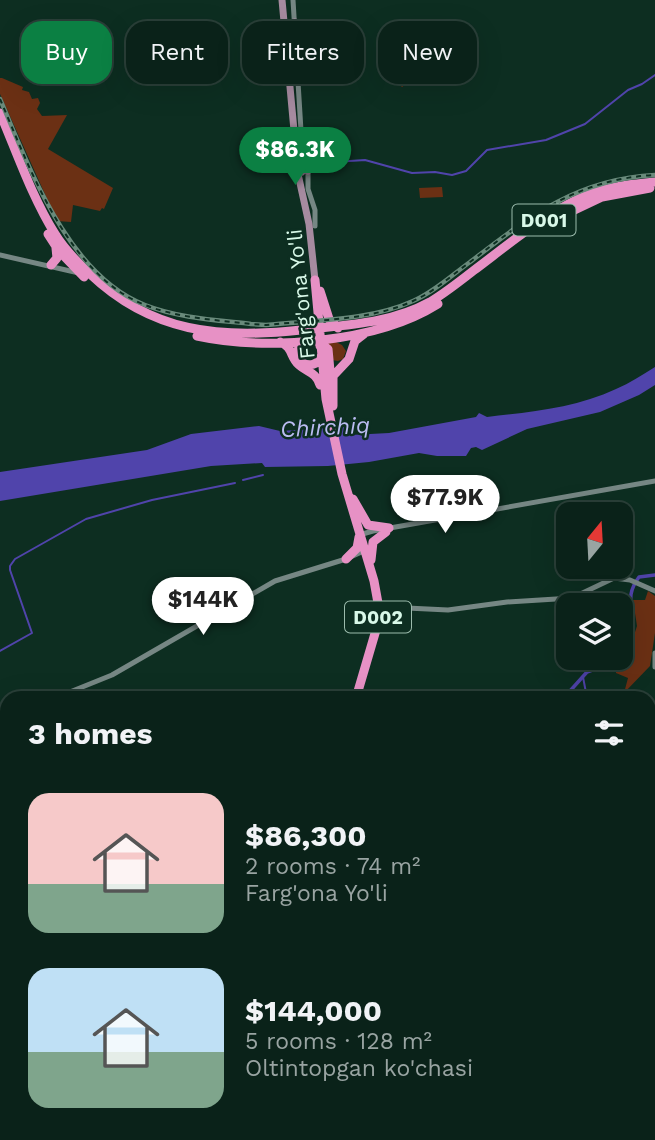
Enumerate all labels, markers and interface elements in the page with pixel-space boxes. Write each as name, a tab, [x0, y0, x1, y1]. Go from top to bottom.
chip: Buy	[21, 21, 112, 84]
chip: Rent	[126, 21, 228, 84]
chip: Filters	[242, 21, 364, 84]
chip: New	[378, 21, 477, 84]
pin: $86.3K	[238, 128, 352, 187]
text: $86.3K	[255, 136, 335, 163]
road number: D001	[512, 204, 576, 235]
street label: Farg'ona Yo'li	[281, 228, 320, 360]
water label: Chirchiq	[279, 412, 371, 443]
pin: $77.9K	[388, 476, 502, 535]
text: $77.9K	[407, 484, 483, 511]
north arrow	[556, 502, 634, 579]
map controls	[556, 502, 633, 670]
pin: $144K	[154, 578, 252, 637]
text: $144K	[168, 586, 238, 613]
button: layers	[556, 593, 633, 670]
road number: D002	[345, 602, 411, 632]
icon: filters	[590, 714, 628, 752]
text: 3 homes	[28, 716, 153, 751]
text: $86,300	[245, 818, 367, 853]
icon: home	[84, 821, 168, 905]
text: 2 rooms · 74 m²	[245, 853, 420, 880]
text: Farg'ona Yo'li	[245, 880, 388, 907]
text: $144,000	[245, 993, 382, 1028]
icon: home	[84, 996, 168, 1080]
text: 5 rooms · 128 m²	[245, 1028, 432, 1055]
text: Oltintopgan ko'chasi	[245, 1055, 473, 1082]

